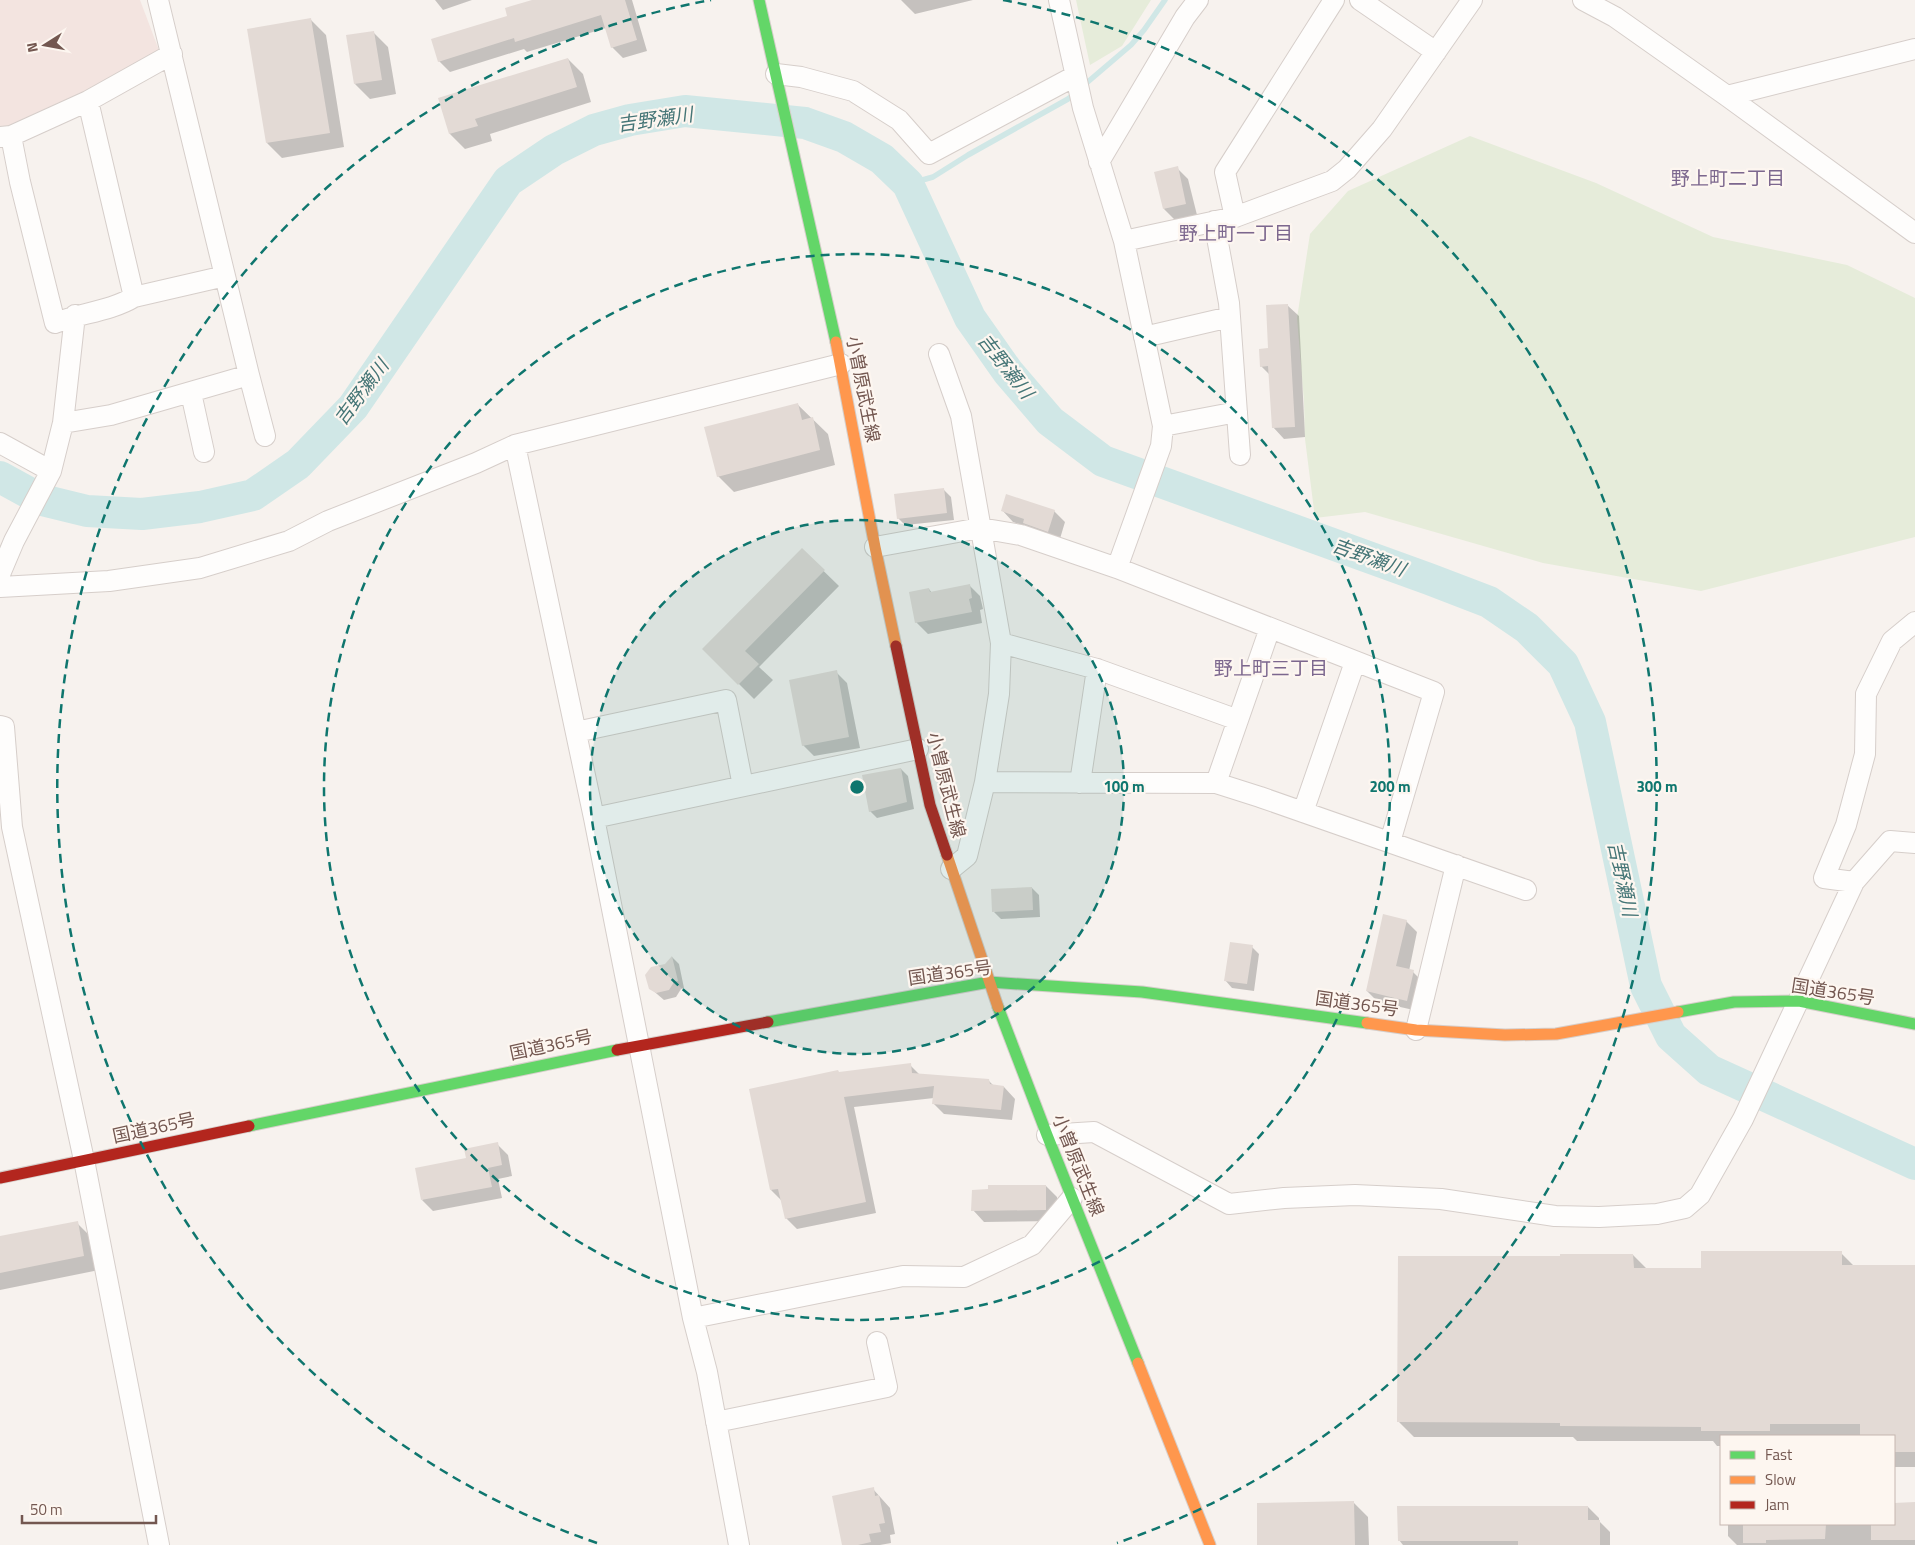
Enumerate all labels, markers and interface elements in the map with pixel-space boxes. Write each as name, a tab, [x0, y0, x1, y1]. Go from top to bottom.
north arrow	[20, 20, 70, 70]
text: N	[21, 41, 43, 54]
water label: 吉野瀬川	[615, 99, 697, 138]
district label: 野上町二丁目	[1671, 163, 1785, 192]
district label: 野上町一丁目	[1179, 218, 1293, 247]
water label: 吉野瀬川	[972, 327, 1042, 406]
street label: 小曽原武生線	[840, 333, 887, 444]
water label: 吉野瀬川	[326, 351, 396, 431]
water label: 吉野瀬川	[1328, 530, 1412, 584]
district label: 野上町三丁目	[1214, 653, 1328, 682]
street label: 小曽原武生線	[920, 729, 973, 841]
text: 100 m	[1103, 775, 1145, 798]
text: 200 m	[1369, 775, 1411, 798]
text: 300 m	[1636, 775, 1678, 798]
centre of rings	[848, 778, 866, 796]
water label: 吉野瀬川	[1601, 839, 1646, 921]
street label: 国道365号	[906, 953, 994, 992]
street label: 国道365号	[1789, 972, 1877, 1011]
street label: 国道365号	[1313, 984, 1401, 1023]
street label: 国道365号	[507, 1023, 595, 1066]
street label: 国道365号	[110, 1106, 198, 1149]
street label: 小曽原武生線	[1046, 1110, 1111, 1220]
legend	[1720, 1435, 1895, 1525]
text: Fast	[1765, 1443, 1793, 1466]
text: Slow	[1765, 1468, 1796, 1491]
scale bar	[22, 1492, 156, 1524]
text: Jam	[1765, 1493, 1789, 1516]
text: 50 m	[30, 1498, 63, 1521]

